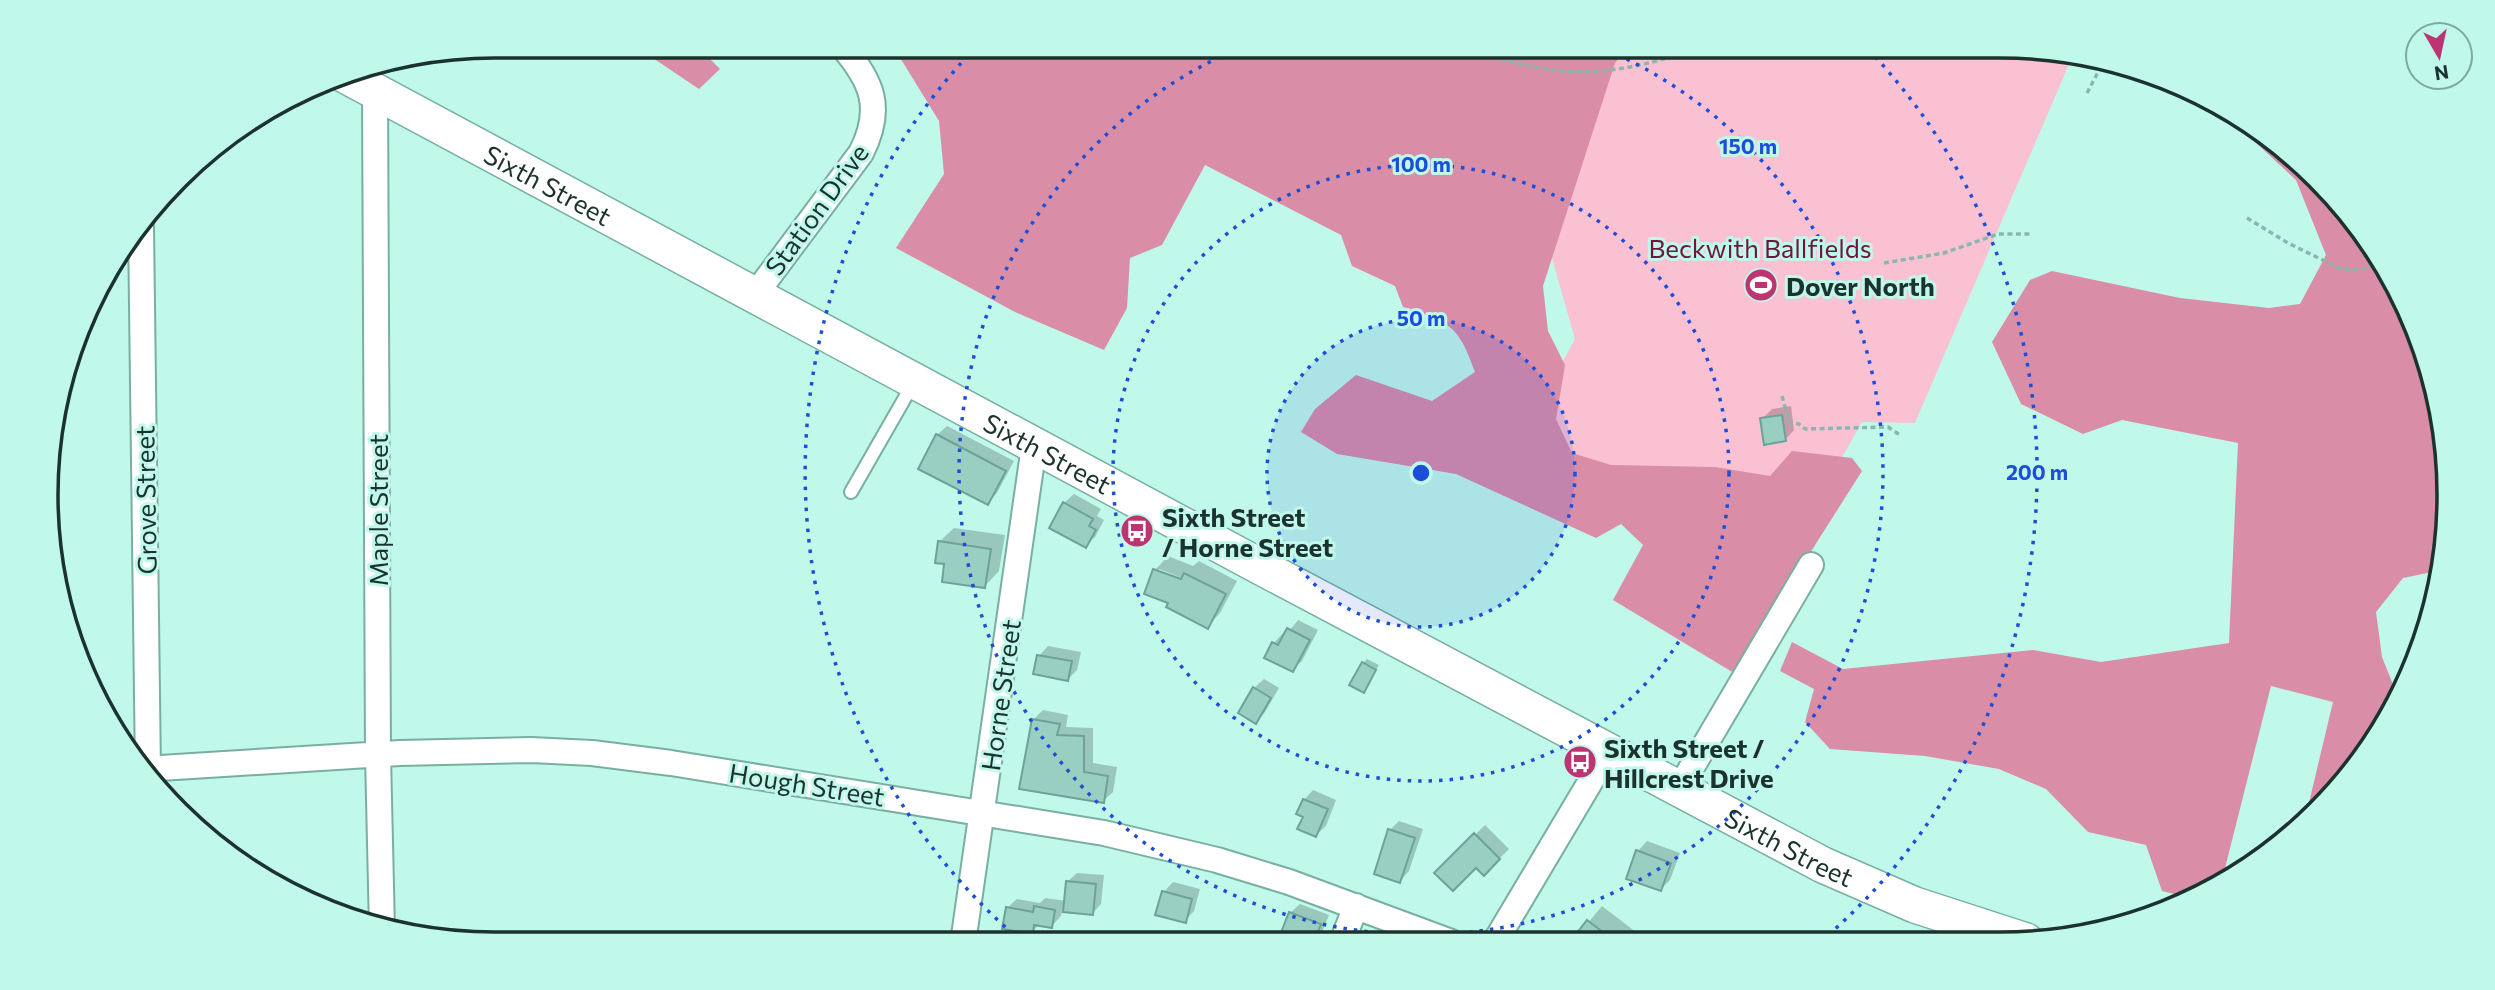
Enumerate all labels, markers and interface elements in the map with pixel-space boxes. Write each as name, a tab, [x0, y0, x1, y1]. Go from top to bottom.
north arrow	[2404, 21, 2474, 91]
text: N	[2433, 61, 2451, 86]
text: 150 m	[1719, 133, 1777, 158]
street label: Sixth Street	[479, 137, 617, 231]
street label: Station Drive	[758, 137, 874, 281]
text: 100 m	[1391, 151, 1451, 176]
park label: Beckwith Ballfields	[1648, 232, 1872, 263]
sports icon: Dover North	[1742, 266, 1780, 304]
place label: Dover North	[1786, 270, 1935, 301]
text: 50 m	[1397, 305, 1445, 330]
street label: Sixth Street	[979, 406, 1117, 499]
street label: Grove Street	[128, 425, 162, 575]
street label: Maple Street	[362, 434, 393, 586]
text: 200 m	[2006, 459, 2068, 484]
centre of rings	[1409, 461, 1433, 485]
place label: Sixth Street / Horne Street	[1162, 501, 1333, 562]
bus stop icon: Sixth Street / Horne Street	[1118, 512, 1156, 550]
street label: Horne Street	[974, 617, 1026, 773]
place label: Sixth Street / Hillcrest Drive	[1604, 732, 1774, 793]
bus stop icon: Sixth Street / Hillcrest Drive	[1561, 743, 1599, 781]
street label: Hough Street	[727, 756, 887, 812]
street label: Sixth Street	[1720, 801, 1858, 892]

